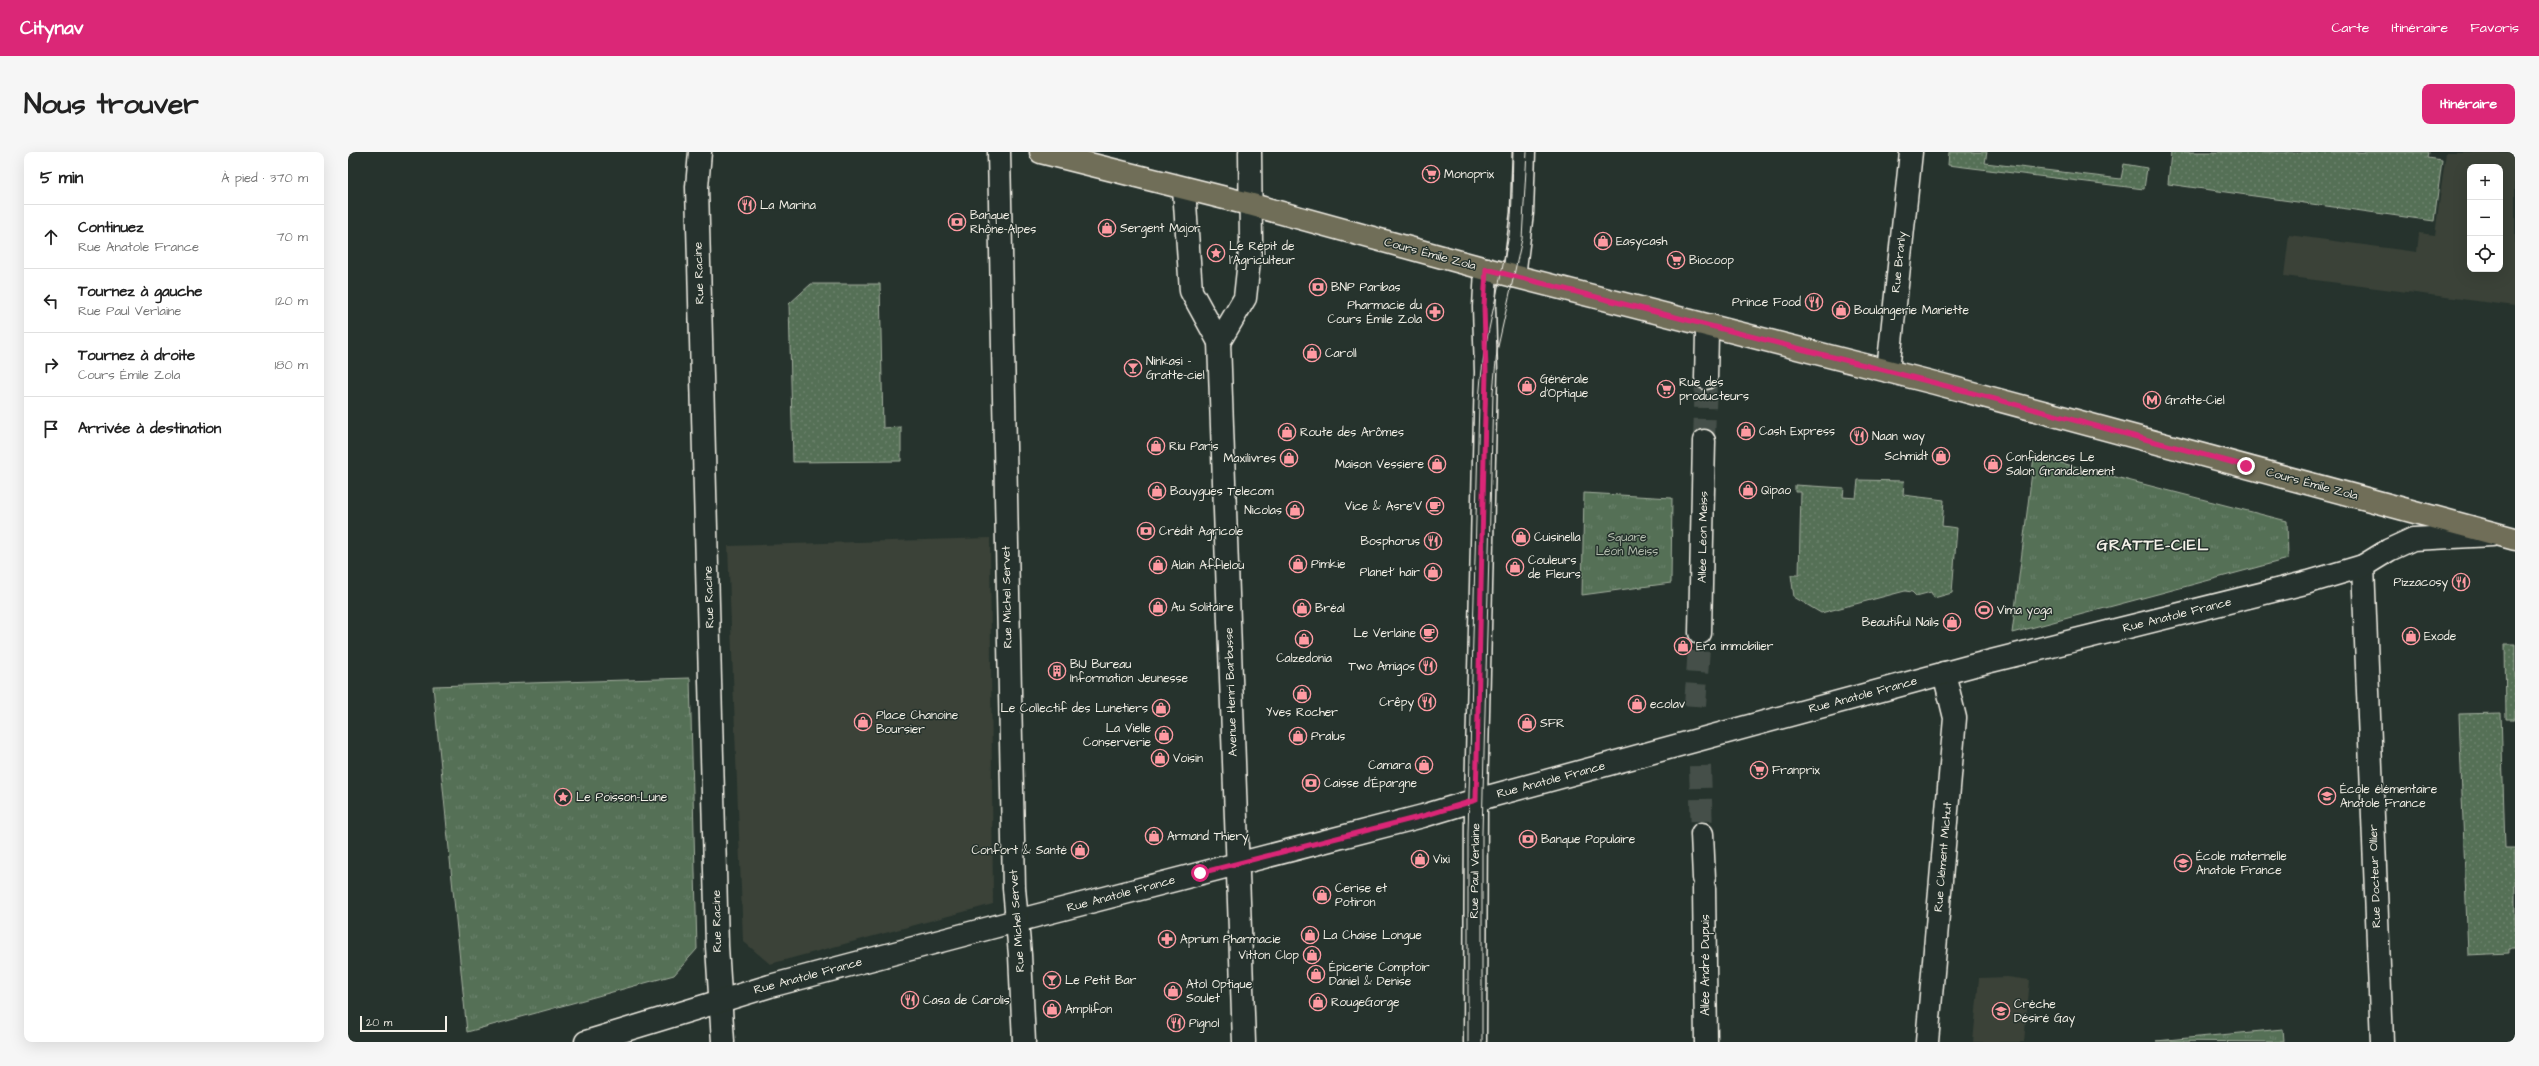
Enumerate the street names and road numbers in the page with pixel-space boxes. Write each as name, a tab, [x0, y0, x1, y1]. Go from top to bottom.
street label: Rue Branly	[1887, 230, 1912, 294]
street label: Cours Émile Zola	[1382, 234, 1478, 274]
street label: Rue Racine	[689, 241, 709, 305]
street label: Cours Émile Zola	[2264, 464, 2360, 504]
street label: Allée Léon Meiss	[1694, 491, 1712, 583]
street label: Rue Michel Servet	[998, 545, 1016, 649]
street label: Rue Racine	[699, 565, 719, 629]
street label: Rue Anatole France	[2121, 593, 2234, 637]
street label: Avenue Henri Barbusse	[1220, 627, 1242, 757]
street label: Rue Anatole France	[1807, 672, 1920, 718]
street label: Rue Anatole France	[1495, 757, 1608, 803]
street label: Rue Clément Michut	[1930, 801, 1956, 913]
street label: Rue Paul Verlaine	[1466, 823, 1484, 919]
street label: Rue Docteur Ollier	[2365, 824, 2385, 928]
street label: Rue Michel Servet	[1005, 869, 1029, 973]
street label: Rue Anatole France	[1065, 871, 1178, 917]
street label: Rue Racine	[708, 889, 726, 952]
street label: Allée André Dupuis	[1697, 914, 1714, 1016]
street label: Rue Anatole France	[752, 953, 865, 999]

